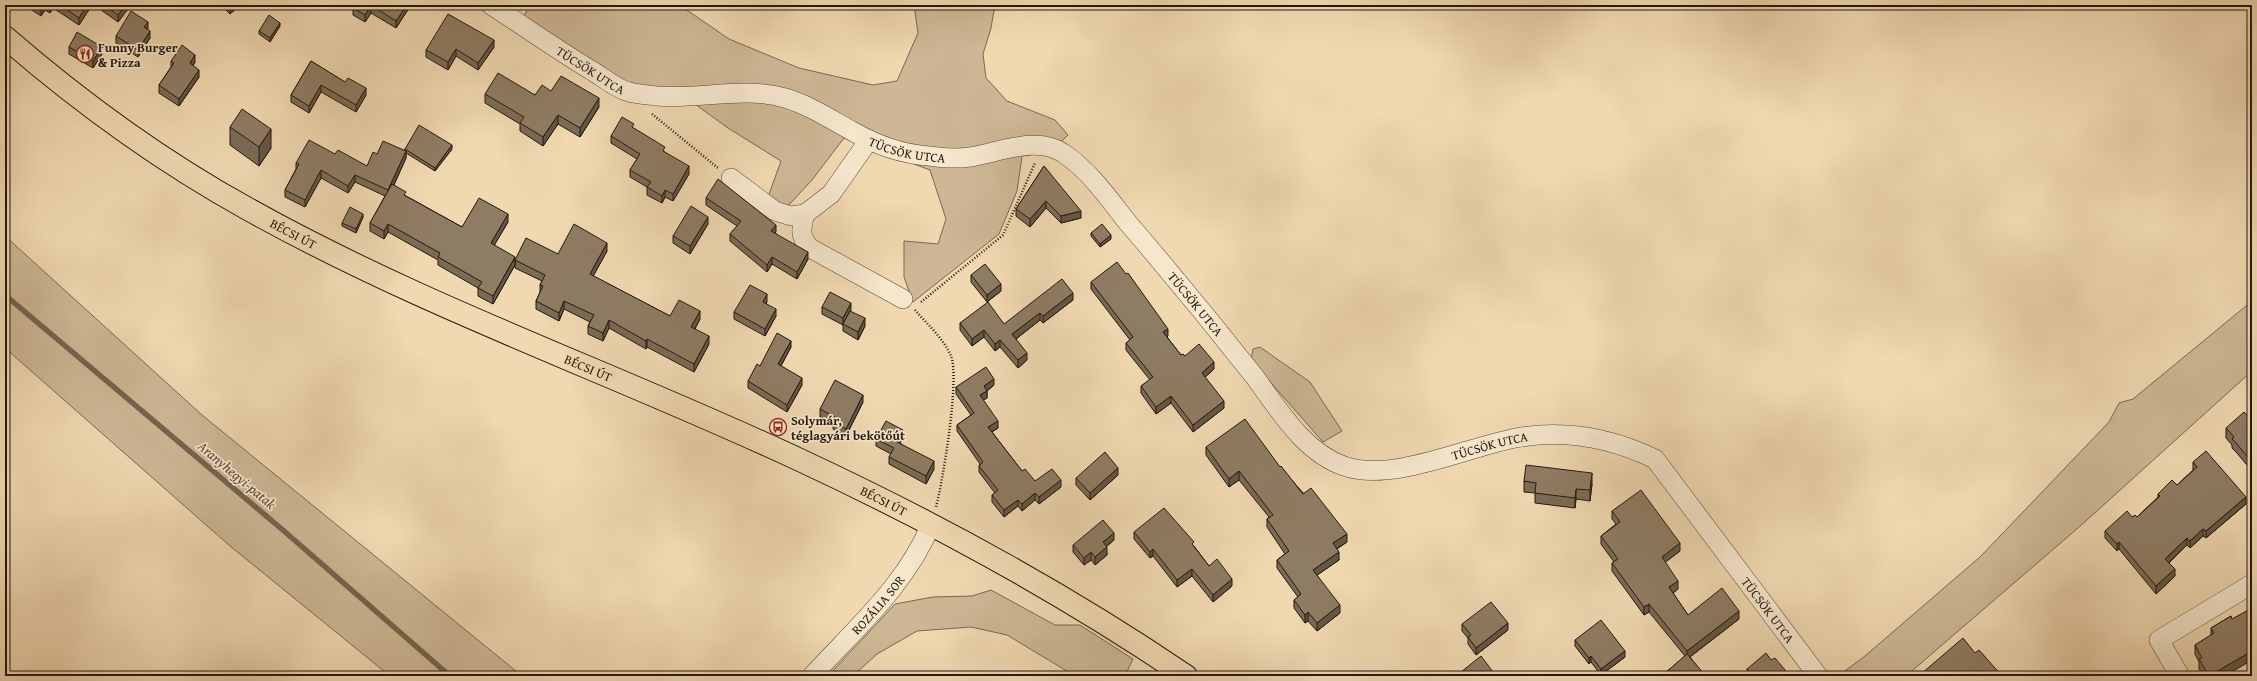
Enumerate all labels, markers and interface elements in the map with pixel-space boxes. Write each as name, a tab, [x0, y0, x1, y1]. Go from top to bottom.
place label: Funny Burger & Pizza	[98, 38, 178, 72]
street label: TÜCSÖK UTCA	[552, 41, 628, 99]
restaurant icon: Funny Burger & Pizza	[75, 44, 95, 64]
street label: TÜCSÖK UTCA	[866, 132, 946, 167]
street label: BÉCSI ÚT	[267, 213, 321, 254]
street label: TÜCSÖK UTCA	[1164, 268, 1228, 340]
street label: BÉCSI ÚT	[562, 349, 616, 386]
place label: Solymár, téglagyári bekötőút	[791, 411, 905, 445]
bus stop icon: Solymár, téglagyári bekötőút	[768, 417, 788, 437]
street label: TÜCSÖK UTCA	[1449, 427, 1529, 465]
water label: Aranyhegyi-patak	[193, 436, 281, 514]
street label: BÉCSI ÚT	[857, 481, 911, 521]
street label: ROZÁLIA SOR	[847, 571, 909, 639]
street label: TÜCSÖK UTCA	[1737, 573, 1799, 647]

